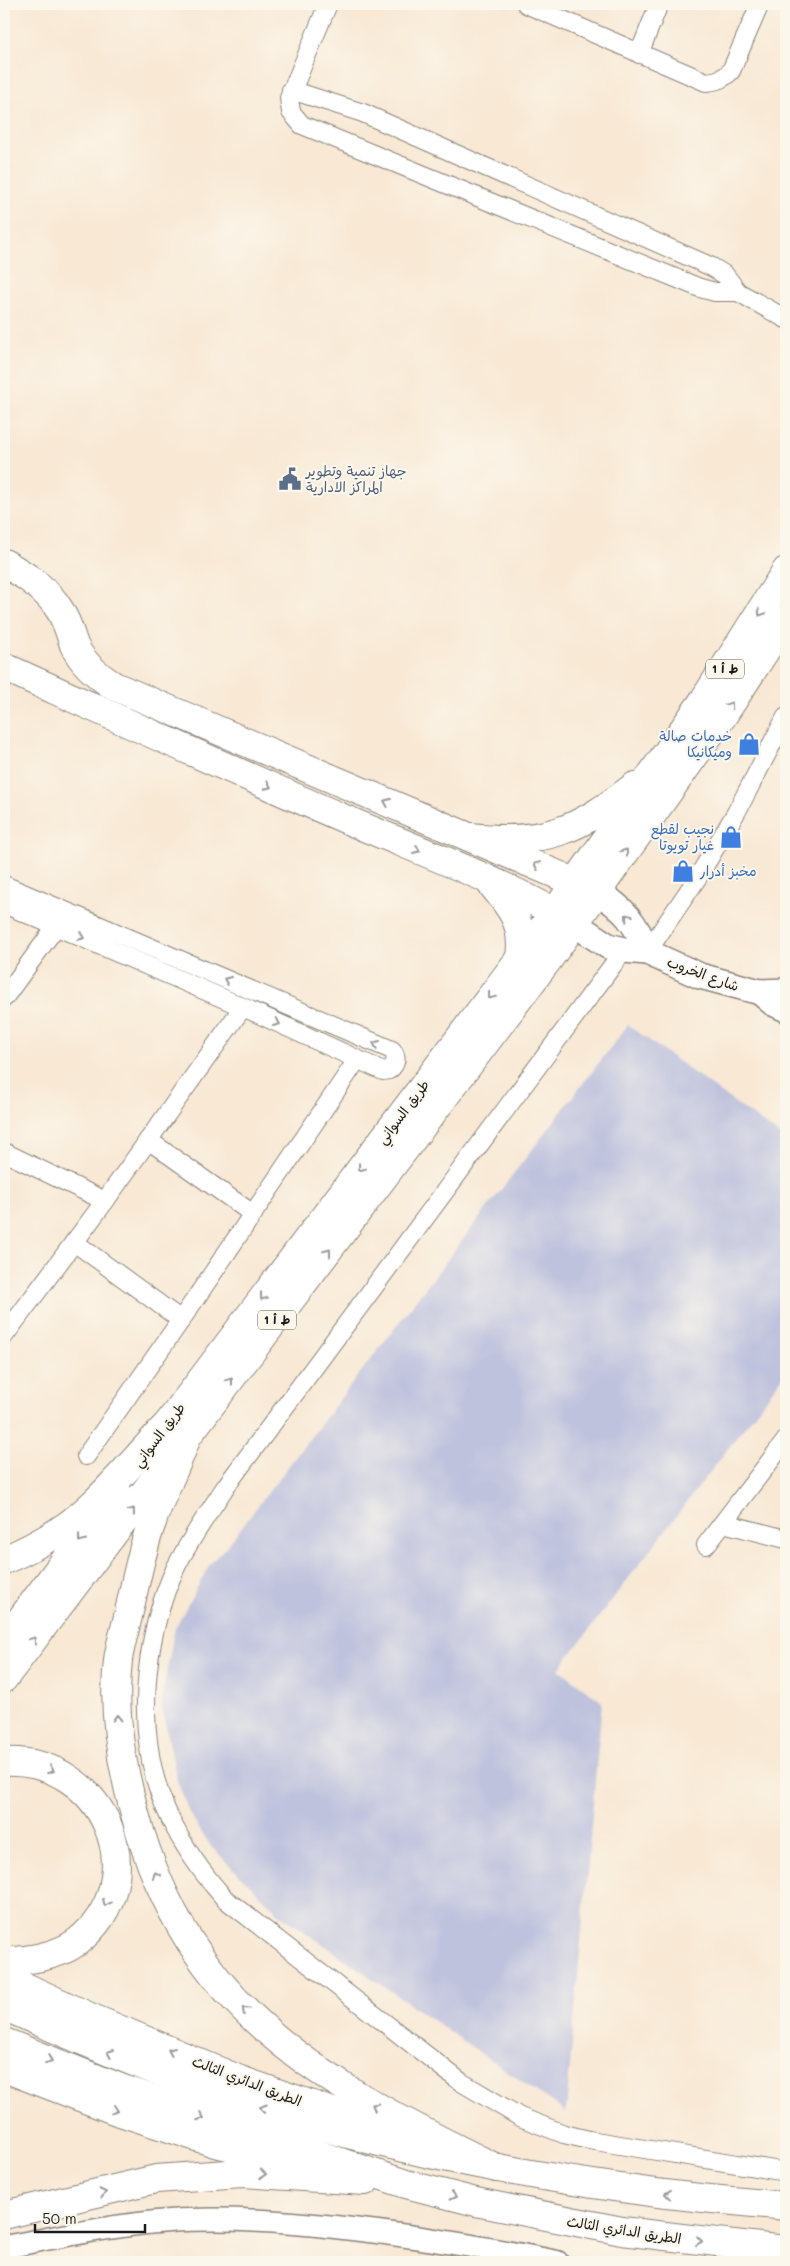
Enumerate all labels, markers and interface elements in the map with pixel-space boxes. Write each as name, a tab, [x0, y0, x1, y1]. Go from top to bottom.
place label: جهاز تنمية وتطوير المراكز الادارية	[305, 461, 407, 496]
public building icon: جهاز تنمية وتطوير المراكز الادارية	[277, 466, 303, 492]
one-way arrow	[758, 607, 767, 616]
road number: ط أ 1	[706, 660, 744, 679]
one-way arrow	[724, 702, 733, 711]
place label: خدمات صالة وميكانيكا	[659, 726, 732, 761]
shop icon: خدمات صالة وميكانيكا	[736, 731, 762, 757]
one-way arrow	[263, 780, 271, 790]
one-way arrow	[383, 798, 392, 809]
place label: نجيب لقطع غيار تويوتا	[651, 819, 714, 854]
shop icon: نجيب لقطع غيار تويوتا	[718, 824, 744, 850]
one-way arrow	[412, 844, 421, 854]
one-way arrow	[620, 849, 628, 858]
shop icon: مخبز أدرار	[670, 858, 696, 884]
one-way arrow	[533, 861, 542, 871]
place label: مخبز أدرار	[699, 861, 757, 880]
one-way arrow	[626, 914, 634, 923]
one-way arrow	[76, 930, 85, 941]
street label: شارع الخروب	[664, 952, 742, 996]
one-way arrow	[223, 976, 232, 987]
one-way arrow	[488, 990, 497, 1000]
one-way arrow	[272, 1017, 281, 1027]
one-way arrow	[372, 1039, 381, 1050]
street label: طريق السواني	[372, 1076, 436, 1150]
one-way arrow	[358, 1162, 367, 1172]
one-way arrow	[322, 1248, 331, 1258]
one-way arrow	[260, 1291, 269, 1301]
road number: ط أ 1	[258, 1310, 296, 1330]
one-way arrow	[225, 1378, 233, 1387]
street label: طريق السواني	[128, 1399, 192, 1473]
one-way arrow	[126, 1507, 135, 1517]
one-way arrow	[78, 1533, 87, 1543]
one-way arrow	[28, 1637, 36, 1646]
one-way arrow	[112, 1714, 122, 1722]
one-way arrow	[46, 1764, 55, 1774]
one-way arrow	[152, 1871, 163, 1880]
one-way arrow	[101, 1898, 112, 1907]
one-way arrow	[241, 2007, 250, 2016]
one-way arrow	[167, 2047, 176, 2057]
one-way arrow	[106, 2048, 115, 2059]
street label: الطريق الدائري الثالث	[189, 2051, 305, 2112]
one-way arrow	[44, 2054, 53, 2064]
one-way arrow	[371, 2103, 380, 2113]
one-way arrow	[110, 2104, 119, 2114]
one-way arrow	[259, 2104, 268, 2114]
one-way arrow	[196, 2111, 205, 2121]
one-way arrow	[259, 2169, 267, 2180]
one-way arrow	[98, 2188, 107, 2199]
one-way arrow	[664, 2189, 672, 2200]
one-way arrow	[449, 2190, 458, 2201]
scale bar	[35, 2201, 145, 2233]
text: 50 m	[42, 2208, 77, 2228]
street label: الطريق الدائري الثالث	[565, 2211, 683, 2250]
one-way arrow	[695, 2235, 703, 2246]

